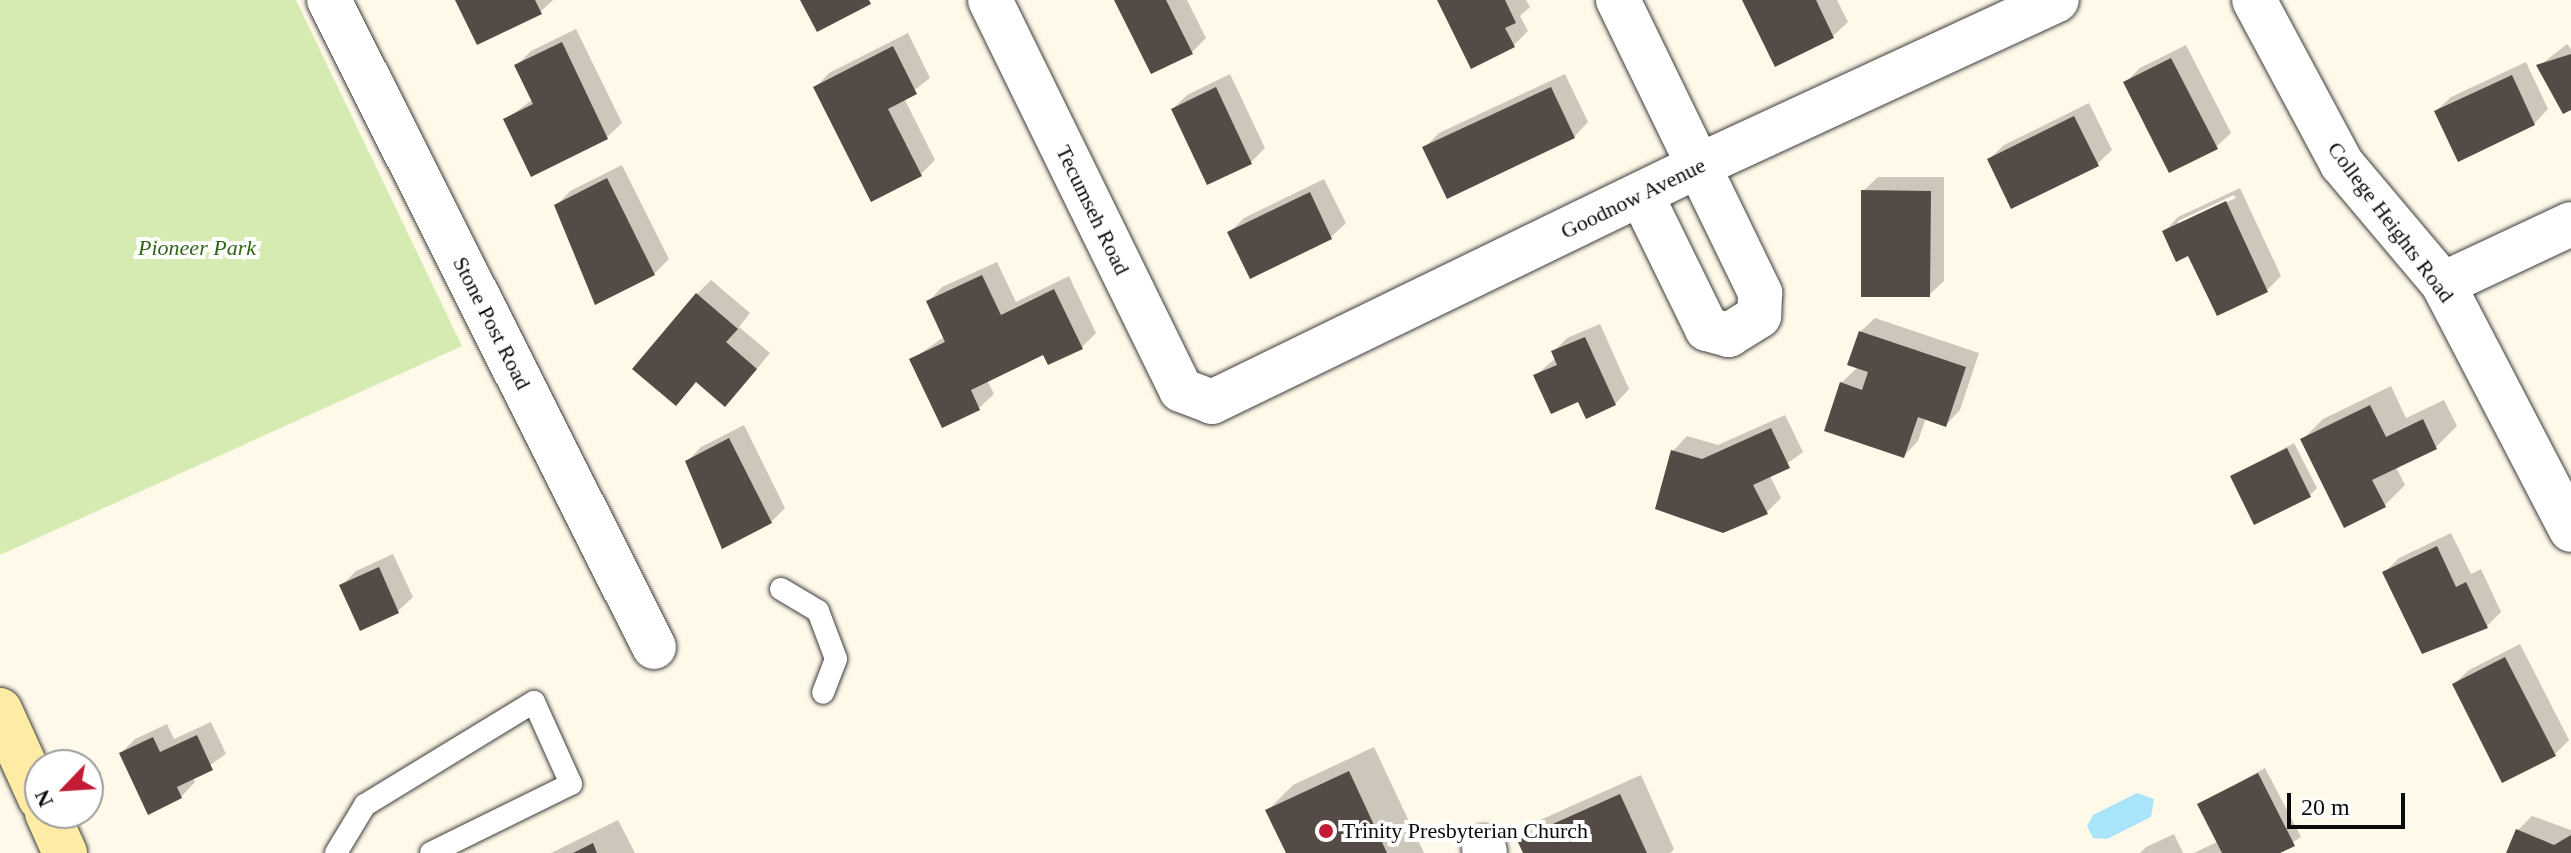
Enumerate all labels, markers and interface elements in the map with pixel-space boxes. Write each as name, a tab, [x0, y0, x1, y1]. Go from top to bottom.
street label: College Heights Road	[2322, 136, 2460, 308]
street label: Tecumseh Road	[1050, 141, 1136, 279]
street label: Goodnow Avenue	[1556, 151, 1710, 245]
park label: Pioneer Park	[138, 235, 256, 261]
street label: Stone Post Road	[447, 252, 537, 394]
north arrow	[24, 749, 104, 829]
scale bar	[2291, 777, 2409, 827]
text: N	[29, 786, 58, 811]
text: 20 m	[2301, 794, 2350, 820]
place label: Trinity Presbyterian Church	[1342, 818, 1588, 844]
marker: Trinity Presbyterian Church	[1317, 822, 1335, 840]

